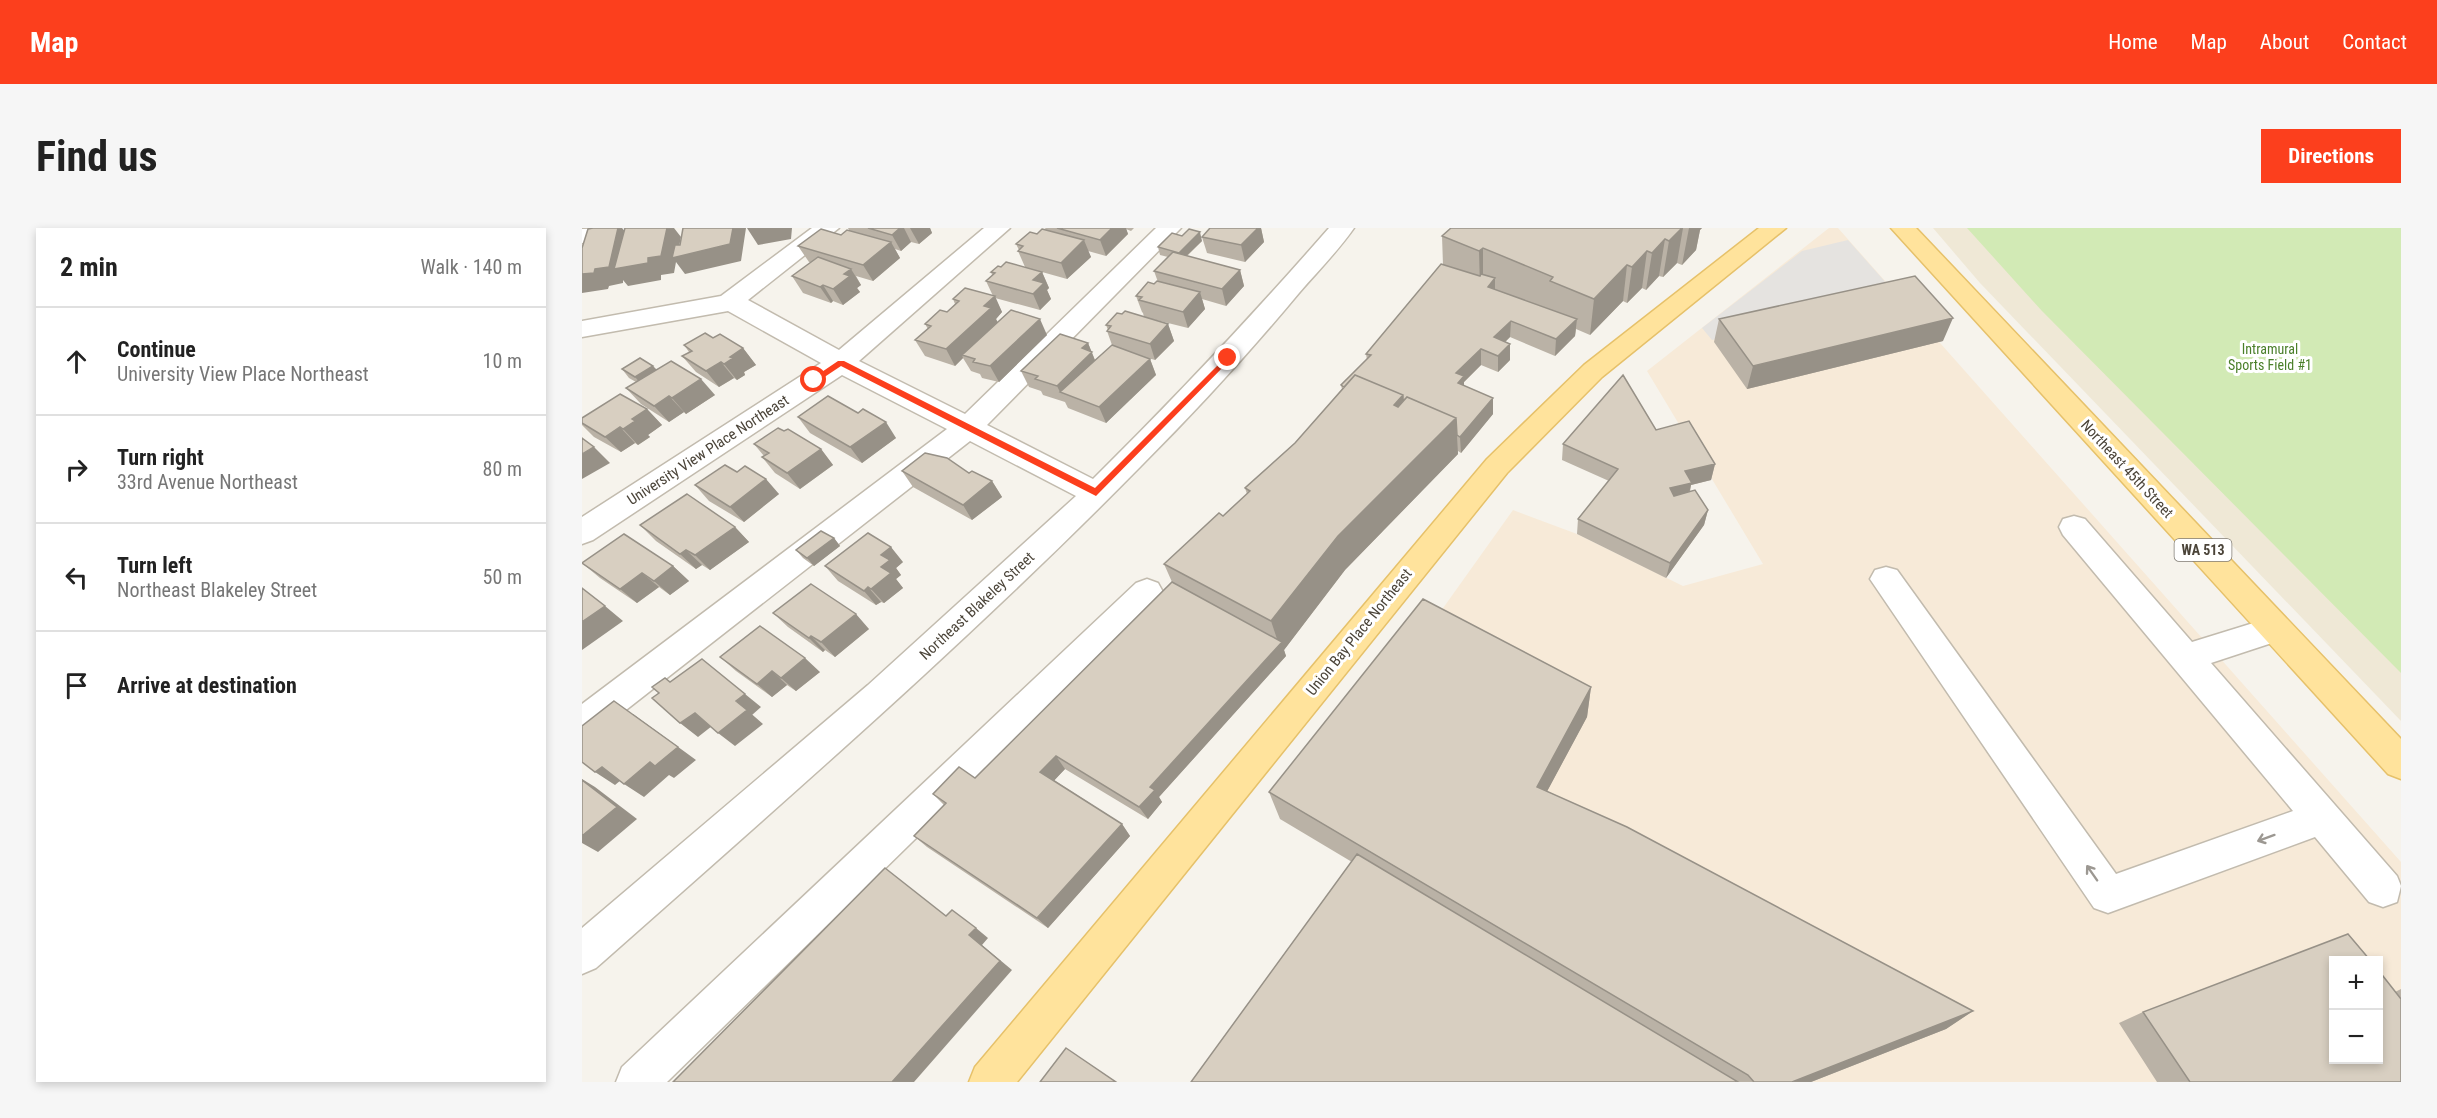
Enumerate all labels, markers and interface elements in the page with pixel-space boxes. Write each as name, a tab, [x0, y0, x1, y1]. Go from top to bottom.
text: Map	[30, 26, 78, 59]
text: Home	[2108, 30, 2158, 54]
text: Map	[2191, 30, 2227, 54]
text: About	[2260, 30, 2309, 54]
text: Contact	[2342, 30, 2407, 54]
button: Directions	[2261, 129, 2401, 183]
text: Find us	[36, 132, 157, 181]
text: 2 min	[60, 252, 118, 282]
text: Walk · 140 m	[421, 255, 522, 279]
text: Continue	[117, 337, 196, 362]
park label: Intramural Sports Field #1	[2228, 341, 2312, 373]
route end	[1214, 344, 1240, 370]
icon: ahead	[60, 345, 93, 378]
text: 10 m	[483, 349, 522, 373]
text: University View Place Northeast	[117, 362, 369, 386]
route start	[800, 366, 826, 392]
street label: University View Place Northeast	[624, 391, 792, 509]
street label: Northeast 45th Street	[2077, 416, 2177, 522]
text: Turn right	[117, 445, 204, 470]
icon: right	[60, 453, 93, 486]
text: 80 m	[483, 457, 522, 481]
text: 33rd Avenue Northeast	[117, 470, 298, 494]
road number: WA 513	[2174, 539, 2232, 561]
street label: Northeast Blakeley Street	[916, 548, 1038, 664]
text: Turn left	[117, 553, 192, 578]
icon: left	[60, 561, 93, 594]
text: 50 m	[483, 565, 522, 589]
street label: Union Bay Place Northeast	[1302, 565, 1416, 699]
text: Northeast Blakeley Street	[117, 578, 317, 602]
icon: arrive	[60, 669, 93, 702]
text: Arrive at destination	[117, 673, 297, 698]
one-way arrow	[2257, 833, 2276, 844]
one-way arrow	[2086, 865, 2098, 882]
map controls	[2329, 956, 2383, 1064]
button: +	[2329, 956, 2383, 1010]
button: −	[2329, 1010, 2383, 1064]

